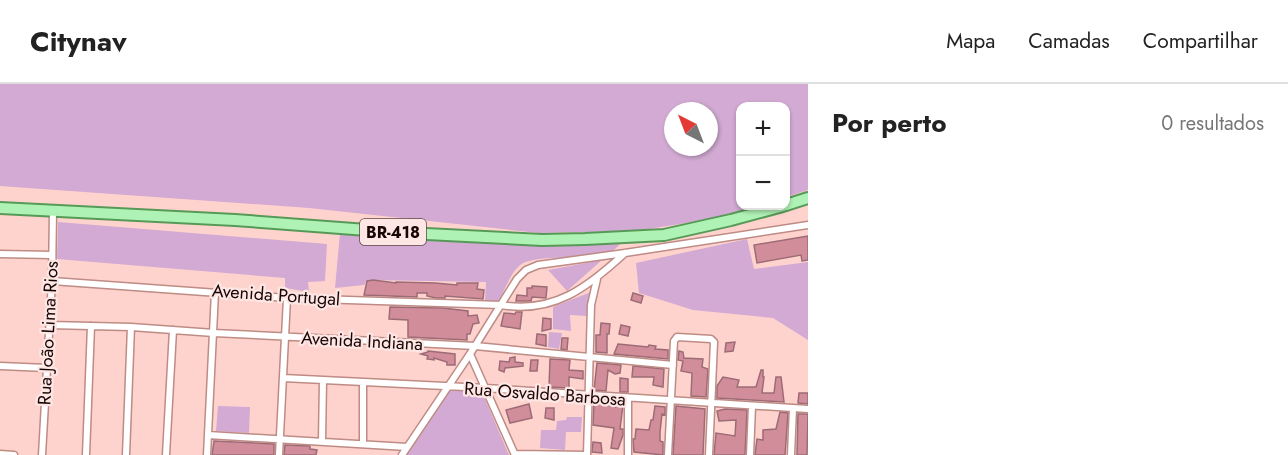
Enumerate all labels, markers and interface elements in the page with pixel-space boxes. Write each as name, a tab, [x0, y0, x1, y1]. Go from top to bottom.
text: Citynav	[30, 21, 127, 62]
text: Mapa	[946, 26, 995, 56]
text: Camadas	[1028, 26, 1110, 56]
text: Compartilhar	[1143, 26, 1258, 56]
north arrow	[664, 102, 718, 156]
map controls	[736, 102, 790, 210]
button: +	[736, 102, 790, 156]
text: Por perto	[832, 104, 946, 142]
text: 0 resultados	[1161, 109, 1264, 138]
button: −	[736, 156, 790, 210]
road number: BR-418	[360, 219, 426, 245]
street label: Rua João Lima Rios	[31, 260, 65, 406]
street label: Avenida Portugal	[211, 278, 341, 312]
street label: Avenida Indiana	[300, 325, 424, 357]
street label: Rua Osvaldo Barbosa	[463, 375, 627, 413]

